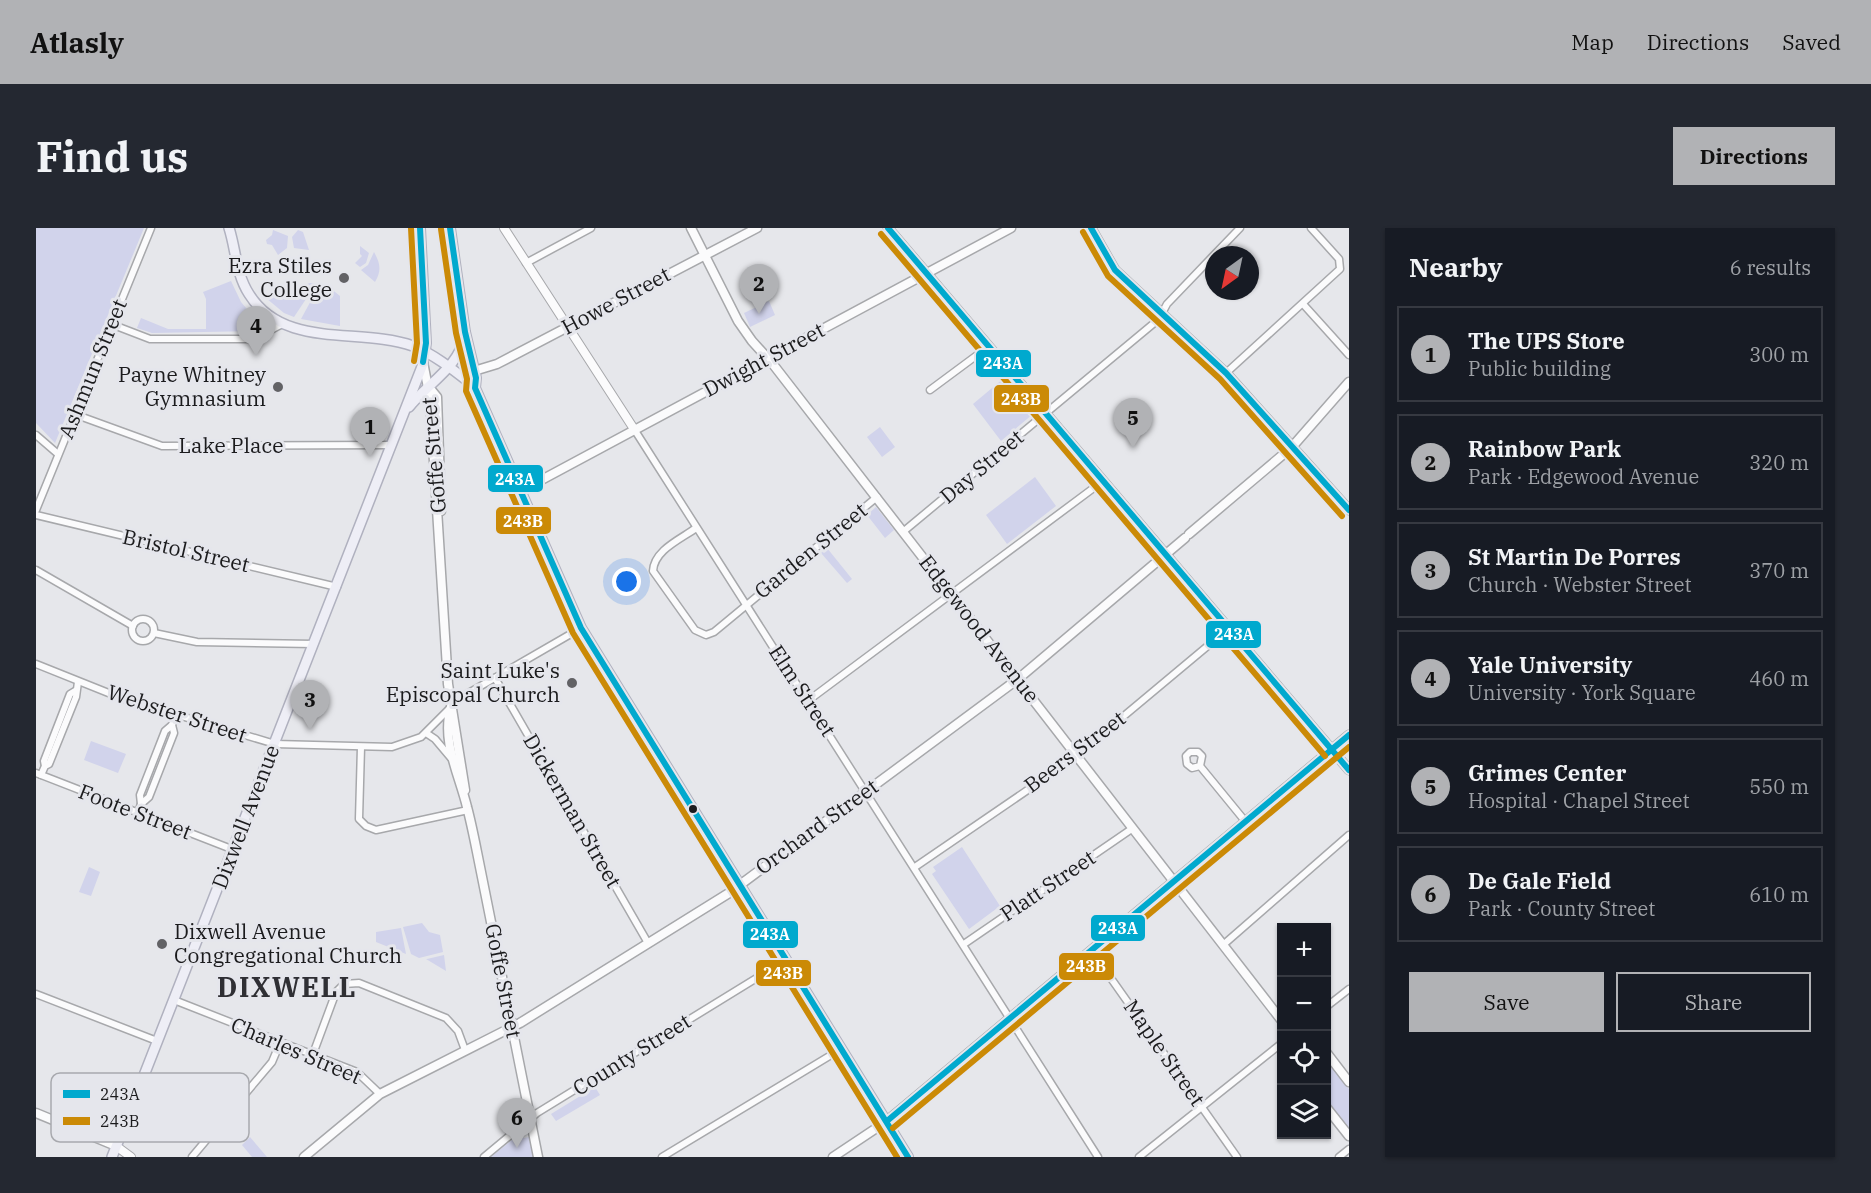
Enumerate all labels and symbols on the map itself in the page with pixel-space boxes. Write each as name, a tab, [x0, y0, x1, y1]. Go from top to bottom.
north arrow	[1205, 246, 1259, 300]
place label: Ezra Stiles College	[228, 251, 332, 303]
street label: Howe Street	[556, 260, 675, 341]
pin: 2	[740, 264, 778, 314]
marker: Ezra Stiles College	[337, 271, 351, 285]
street label: Ashmun Street	[51, 295, 133, 443]
pin: 4	[236, 306, 276, 356]
street label: Dwight Street	[698, 315, 829, 403]
line badge: 243A	[975, 349, 1032, 378]
text: 243A	[983, 353, 1023, 373]
place label: Payne Whitney Gymnasium	[118, 360, 267, 412]
marker: Payne Whitney Gymnasium	[271, 380, 285, 394]
line badge: 243B	[993, 384, 1050, 413]
text: 243B	[1001, 389, 1041, 409]
street label: Goffe Street	[414, 396, 452, 514]
pin: 5	[1114, 398, 1152, 448]
pin: 1	[350, 408, 390, 457]
street label: Day Street	[934, 423, 1029, 509]
street label: Lake Place	[179, 431, 283, 459]
line badge: 243A	[487, 464, 544, 493]
text: 243A	[495, 469, 535, 489]
street label: Garden Street	[748, 496, 873, 604]
line badge: 243B	[495, 506, 552, 535]
text: 243B	[503, 511, 543, 531]
street label: Bristol Street	[120, 522, 252, 578]
street label: Edgewood Avenue	[913, 549, 1046, 708]
your location	[612, 567, 641, 596]
line badge: 243A	[1205, 620, 1262, 649]
text: 243A	[1214, 624, 1254, 644]
street label: Elm Street	[763, 639, 843, 742]
place label: Saint Luke's Episcopal Church	[386, 656, 560, 708]
marker: Saint Luke's Episcopal Church	[565, 676, 579, 690]
street label: Webster Street	[104, 677, 251, 749]
pin: 3	[290, 680, 330, 730]
street label: Beers Street	[1018, 704, 1131, 798]
street label: Dickerman Street	[517, 728, 628, 893]
street label: Dixwell Avenue	[205, 741, 285, 893]
street label: Orchard Street	[749, 772, 884, 880]
street label: Foote Street	[75, 777, 196, 845]
unlabelled marker	[687, 803, 699, 815]
street label: Platt Street	[994, 843, 1101, 927]
line badge: 243A	[1090, 914, 1146, 942]
place label: Dixwell Avenue Congregational Church	[174, 917, 402, 969]
text: 243A	[1098, 918, 1138, 938]
line badge: 243A	[742, 920, 799, 949]
street label: Goffe Street	[479, 921, 529, 1041]
text: 243A	[750, 924, 790, 944]
marker: Dixwell Avenue Congregational Church	[155, 937, 169, 951]
line badge: 243B	[1058, 952, 1115, 981]
text: 243B	[1066, 956, 1106, 976]
line badge: 243B	[755, 959, 812, 987]
text: 243B	[763, 963, 803, 983]
district label: DIXWELL	[217, 969, 357, 1004]
street label: Maple Street	[1118, 994, 1212, 1111]
street label: County Street	[567, 1007, 696, 1102]
street label: Charles Street	[227, 1010, 366, 1090]
legend	[51, 1073, 249, 1142]
text: 243A	[100, 1084, 140, 1104]
pin: 6	[498, 1098, 536, 1148]
text: 243B	[100, 1111, 140, 1131]

